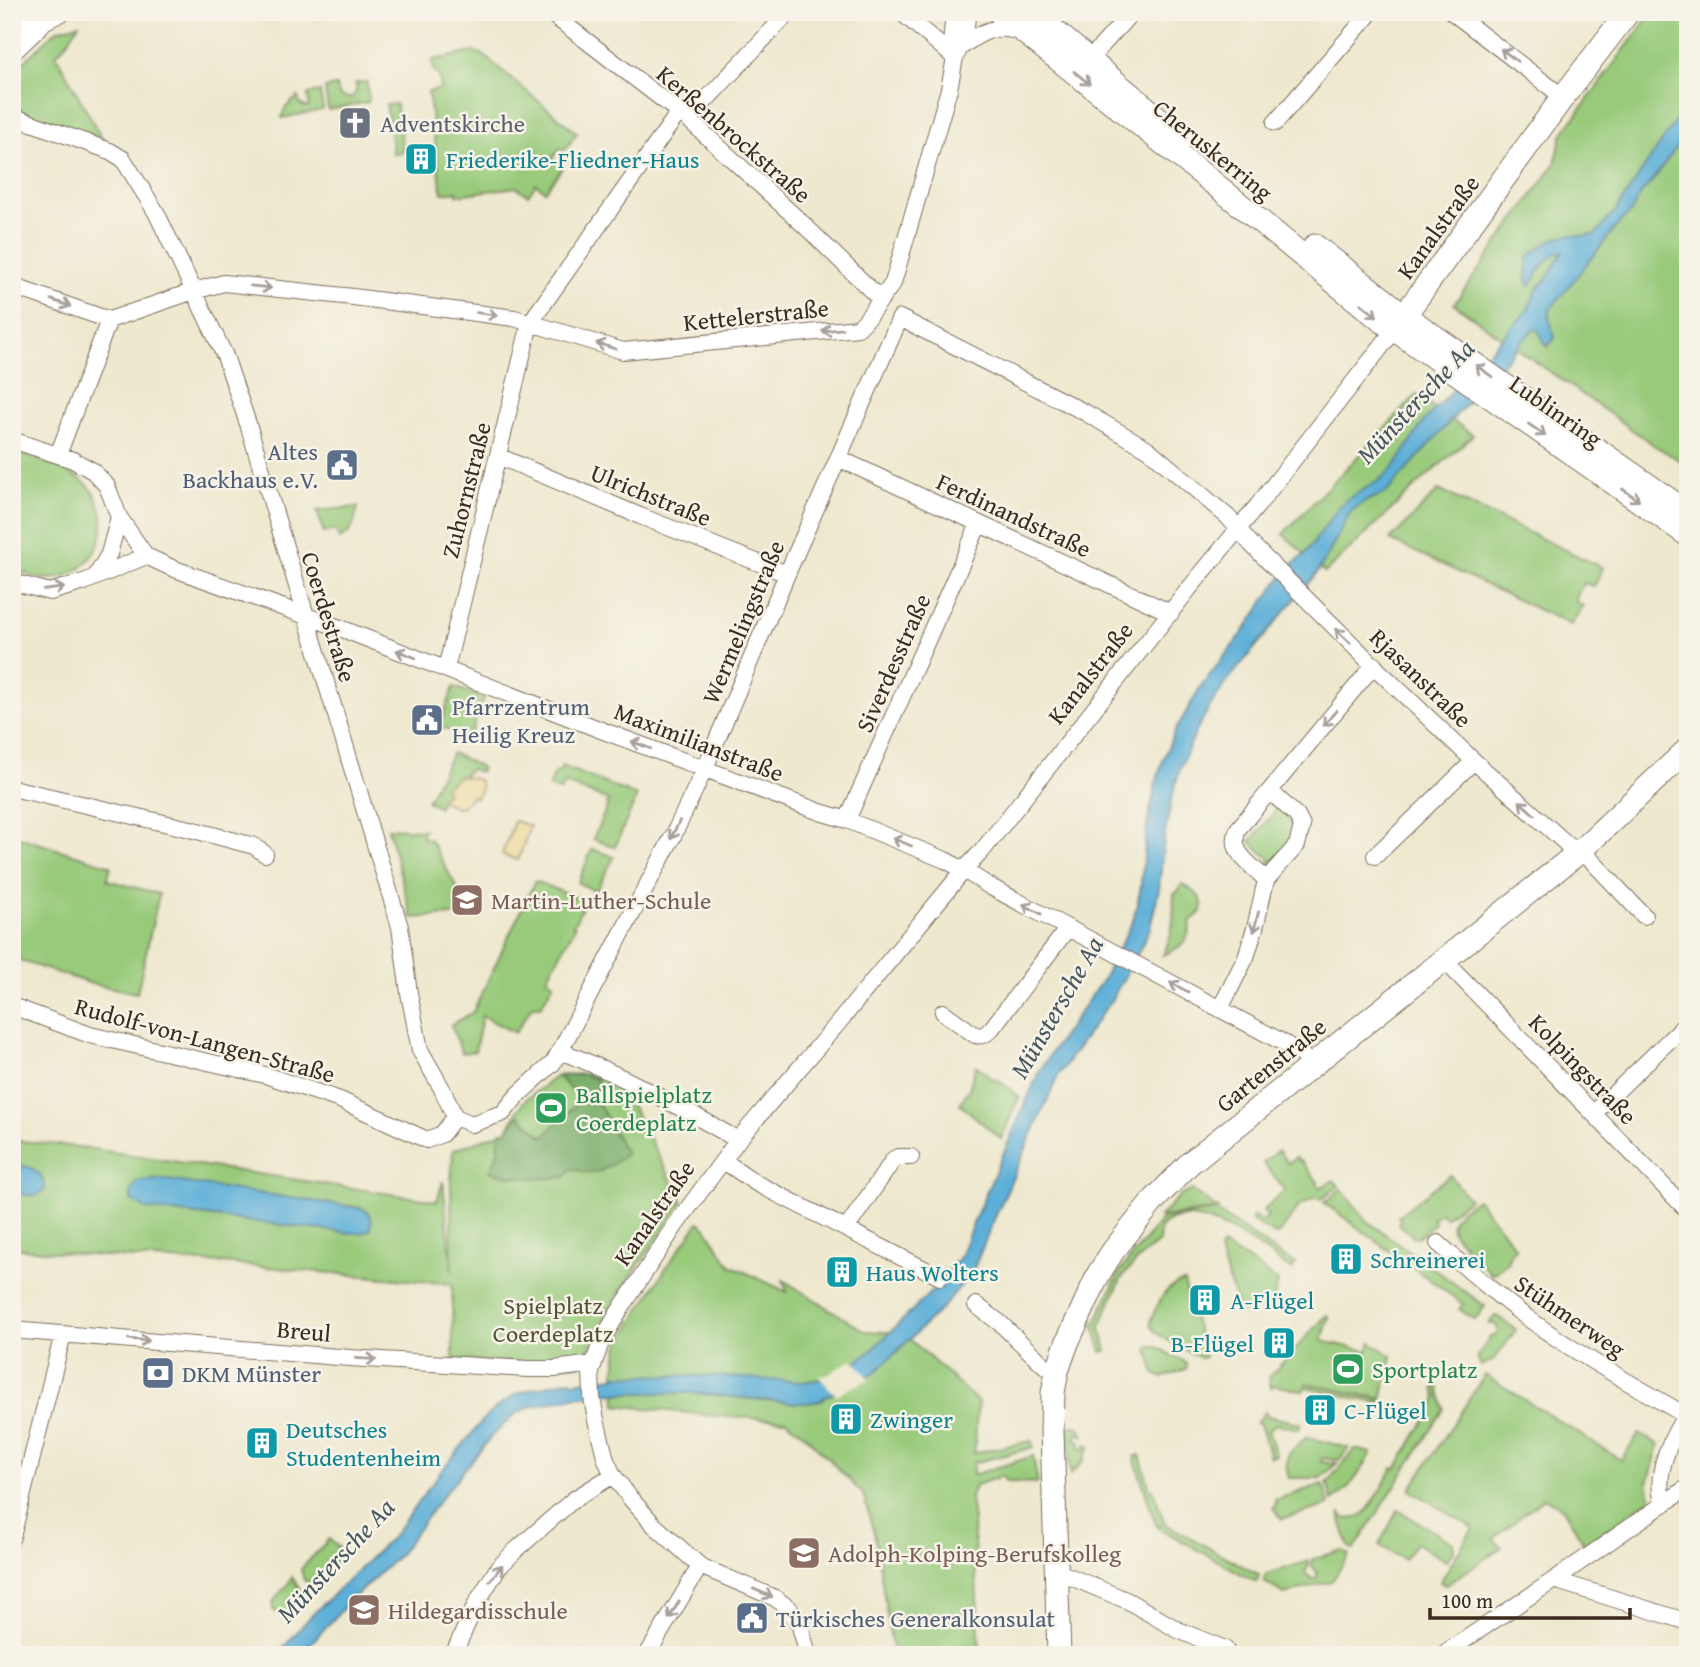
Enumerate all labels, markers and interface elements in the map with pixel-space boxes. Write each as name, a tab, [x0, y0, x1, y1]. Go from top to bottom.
one-way arrow	[1500, 48, 1519, 63]
street label: Kerßenbrockstraße	[649, 57, 819, 211]
one-way arrow	[1073, 71, 1091, 86]
street label: Cheruskerring	[1146, 91, 1280, 209]
church icon: Adventskirche	[336, 104, 374, 142]
place label: Adventskirche	[380, 106, 525, 141]
building icon: Friederike-Fliedner-Haus	[402, 140, 440, 178]
place label: Friederike-Fliedner-Haus	[446, 142, 699, 177]
street label: Kanalstraße	[1388, 168, 1488, 286]
one-way arrow	[249, 281, 272, 294]
street label: Kettelerstraße	[682, 290, 830, 340]
one-way arrow	[49, 298, 71, 310]
one-way arrow	[1360, 302, 1378, 318]
one-way arrow	[475, 308, 498, 321]
one-way arrow	[821, 324, 844, 337]
water label: Münstersche Aa	[1347, 330, 1483, 472]
one-way arrow	[595, 338, 617, 351]
one-way arrow	[1475, 364, 1494, 378]
street label: Lublinring	[1503, 366, 1610, 456]
street label: Zuhornstraße	[432, 418, 500, 562]
one-way arrow	[1527, 423, 1546, 437]
place label: Altes Backhaus e.V.	[182, 434, 318, 497]
public building icon: Altes Backhaus e.V.	[323, 446, 361, 484]
street label: Ulrichstraße	[585, 455, 717, 535]
street label: Ferdinandstraße	[931, 464, 1097, 566]
one-way arrow	[1621, 488, 1640, 503]
street label: Wermelingstraße	[693, 535, 793, 709]
street label: Coerdestraße	[293, 548, 365, 686]
one-way arrow	[42, 582, 65, 595]
street label: Siverdesstraße	[847, 588, 939, 738]
street label: Kanalstraße	[1039, 614, 1141, 732]
street label: Rjasanstraße	[1362, 620, 1480, 736]
one-way arrow	[1335, 627, 1352, 644]
one-way arrow	[396, 646, 417, 659]
place label: Pfarrzentrum Heilig Kreuz	[452, 689, 590, 752]
street label: Maximilianstraße	[609, 694, 789, 790]
public building icon: Pfarrzentrum Heilig Kreuz	[408, 701, 446, 739]
one-way arrow	[1323, 708, 1338, 726]
one-way arrow	[630, 737, 652, 750]
one-way arrow	[1518, 800, 1536, 816]
one-way arrow	[668, 819, 682, 840]
one-way arrow	[891, 835, 913, 848]
school or university icon: Martin-Luther-Schule	[448, 881, 486, 919]
place label: Martin-Luther-Schule	[491, 883, 711, 918]
one-way arrow	[1023, 902, 1043, 916]
one-way arrow	[1249, 911, 1262, 933]
water label: Münstersche Aa	[999, 928, 1113, 1085]
one-way arrow	[1169, 979, 1190, 993]
street label: Rudolf-von-Langen-Straße	[71, 988, 339, 1092]
street label: Kolpingstraße	[1521, 1006, 1645, 1132]
street label: Gartenstraße	[1208, 1010, 1334, 1120]
place label: Ballspielplatz Coerdeplatz	[576, 1077, 712, 1140]
sports icon: Ballspielplatz Coerdeplatz	[532, 1089, 570, 1127]
street label: Kanalstraße	[605, 1153, 703, 1273]
building icon: Schreinerei	[1327, 1240, 1365, 1278]
place label: Schreinerei	[1370, 1242, 1486, 1277]
building icon: Haus Wolters	[823, 1253, 861, 1291]
place label: Haus Wolters	[866, 1255, 999, 1290]
street label: Stühmerweg	[1507, 1266, 1633, 1366]
building icon: A-Flügel	[1186, 1281, 1224, 1319]
place label: A-Flügel	[1230, 1283, 1314, 1318]
park label: Spielplatz Coerdeplatz	[493, 1288, 613, 1351]
street label: Breul	[276, 1311, 333, 1351]
building icon: B-Flügel	[1260, 1324, 1298, 1362]
place label: B-Flügel	[1171, 1326, 1254, 1361]
one-way arrow	[127, 1334, 150, 1347]
sports icon: Sportplatz	[1329, 1350, 1367, 1388]
one-way arrow	[354, 1352, 377, 1365]
place label: Sportplatz	[1372, 1352, 1477, 1387]
bank icon: DKM Münster	[139, 1354, 177, 1392]
place label: DKM Münster	[182, 1356, 321, 1391]
building icon: C-Flügel	[1301, 1391, 1339, 1429]
place label: C-Flügel	[1344, 1393, 1427, 1428]
building icon: Zwinger	[827, 1400, 865, 1438]
place label: Zwinger	[870, 1402, 953, 1437]
place label: Deutsches Studentenheim	[286, 1412, 441, 1475]
building icon: Deutsches Studentenheim	[243, 1424, 281, 1462]
water label: Münstersche Aa	[267, 1489, 403, 1631]
school or university icon: Adolph-Kolping-Berufskolleg	[785, 1534, 823, 1572]
place label: Adolph-Kolping-Berufskolleg	[828, 1536, 1121, 1571]
one-way arrow	[488, 1564, 503, 1583]
scale bar	[1430, 1576, 1630, 1620]
text: 100 m	[1441, 1585, 1493, 1616]
one-way arrow	[752, 1587, 773, 1600]
school or university icon: Hildegardisschule	[345, 1591, 383, 1629]
place label: Hildegardisschule	[388, 1593, 568, 1628]
public building icon: Türkisches Generalkonsulat	[733, 1599, 771, 1637]
one-way arrow	[666, 1600, 680, 1620]
place label: Türkisches Generalkonsulat	[776, 1601, 1056, 1636]

